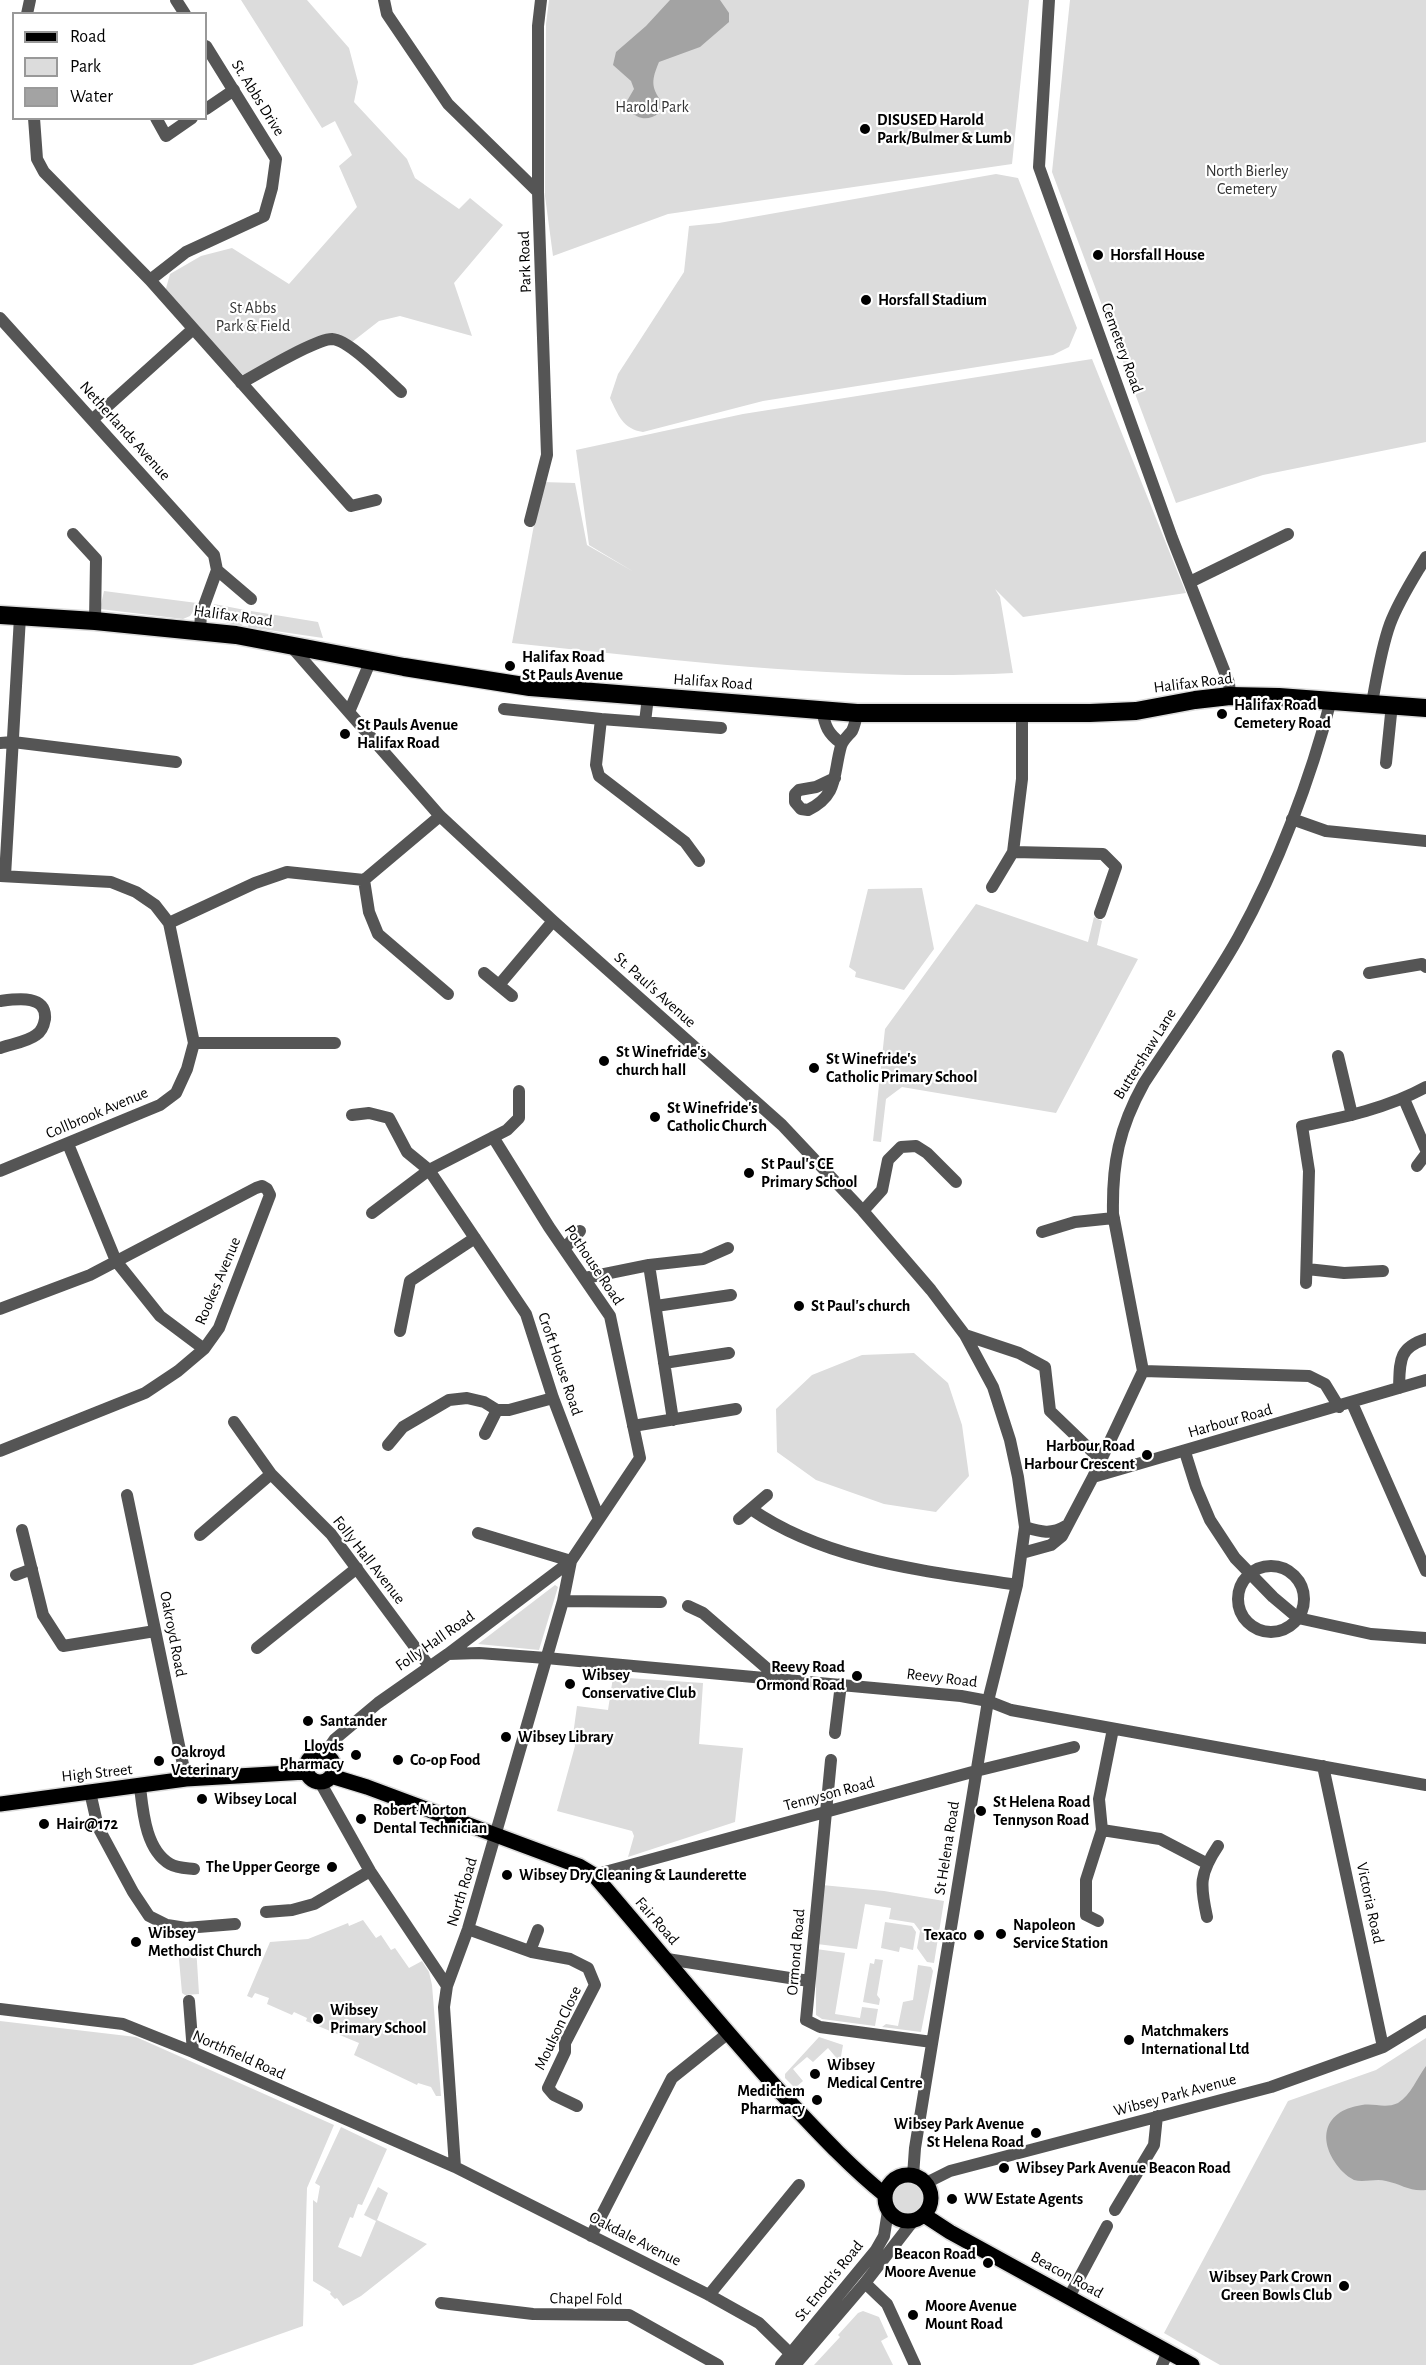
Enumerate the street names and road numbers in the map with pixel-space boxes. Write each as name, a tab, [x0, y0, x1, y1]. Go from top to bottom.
street label: St. Abbs Drive	[227, 56, 289, 140]
street label: Park Road	[514, 231, 536, 293]
street label: Cemetery Road	[1097, 300, 1147, 396]
street label: Netherlands Avenue	[75, 377, 175, 485]
street label: Halifax Road	[192, 601, 274, 631]
street label: Halifax Road	[1152, 669, 1234, 697]
street label: Halifax Road	[673, 670, 753, 694]
street label: St. Paul's Avenue	[610, 948, 700, 1032]
street label: Buttershaw Lane	[1109, 1005, 1181, 1103]
street label: Collbrook Avenue	[43, 1083, 151, 1143]
street label: Pothouse Road	[560, 1221, 628, 1309]
street label: Rookes Avenue	[191, 1234, 245, 1328]
street label: Croft House Road	[533, 1310, 587, 1418]
street label: Harbour Road	[1186, 1400, 1274, 1442]
street label: Folly Hall Avenue	[329, 1512, 409, 1608]
street label: Oakroyd Road	[155, 1589, 191, 1679]
street label: Folly Hall Road	[392, 1607, 478, 1675]
street label: Reevy Road	[906, 1664, 978, 1692]
street label: High Street	[61, 1760, 133, 1786]
street label: Tennyson Road	[781, 1773, 877, 1815]
street label: St Helena Road	[930, 1800, 964, 1896]
street label: North Road	[442, 1855, 482, 1929]
street label: Victoria Road	[1352, 1861, 1388, 1945]
street label: Fair Road	[631, 1893, 683, 1949]
street label: Ormond Road	[783, 1908, 809, 1996]
street label: Moulson Close	[530, 1983, 586, 2073]
street label: Northfield Road	[190, 2026, 288, 2084]
street label: Wibsey Park Avenue	[1112, 2069, 1238, 2121]
street label: Oakdale Avenue	[586, 2208, 684, 2270]
street label: St. Enoch's Road	[791, 2237, 867, 2325]
street label: Beacon Road	[1027, 2247, 1107, 2303]
street label: Chapel Fold	[550, 2289, 622, 2309]

